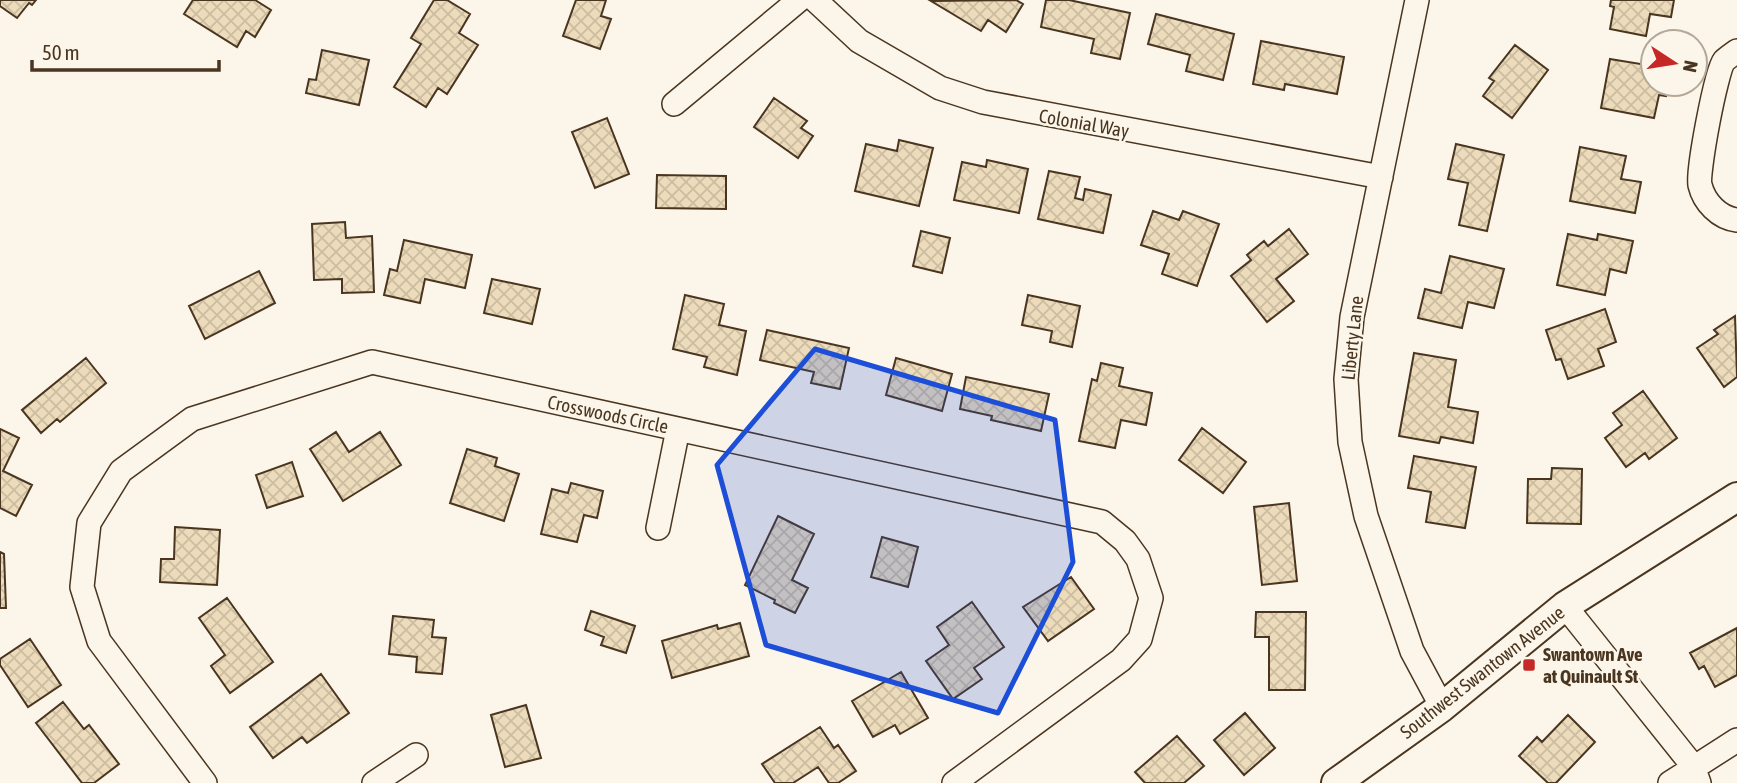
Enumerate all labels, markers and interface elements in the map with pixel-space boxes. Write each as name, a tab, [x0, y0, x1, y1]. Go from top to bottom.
scale bar	[32, 28, 219, 72]
north arrow	[1639, 28, 1709, 98]
text: 50 m	[42, 40, 80, 64]
text: N	[1679, 59, 1703, 74]
street label: Colonial Way	[1037, 104, 1131, 142]
street label: Liberty Lane	[1337, 295, 1367, 381]
street label: Crosswoods Circle	[546, 390, 670, 438]
street label: Southwest Swantown Avenue	[1396, 601, 1568, 743]
place label: Swantown Ave at Quinault St	[1543, 643, 1643, 687]
marker: Swantown Ave at Quinault St	[1521, 657, 1537, 673]

